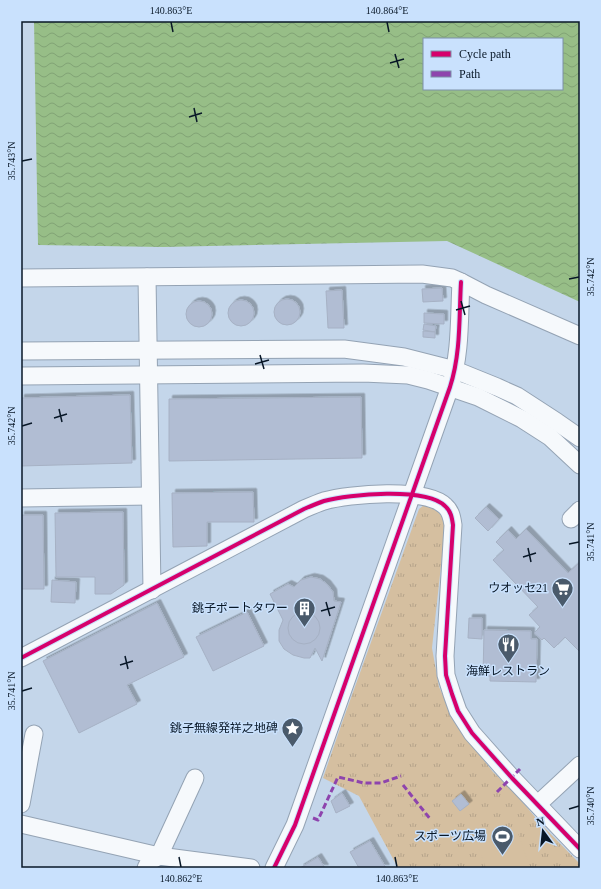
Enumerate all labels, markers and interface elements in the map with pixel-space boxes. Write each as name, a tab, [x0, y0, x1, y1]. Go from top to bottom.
text: 140.863°E	[150, 5, 192, 16]
text: 140.864°E	[366, 5, 408, 16]
legend	[423, 38, 563, 90]
text: Cycle path	[459, 47, 511, 61]
text: Path	[459, 67, 480, 81]
text: 35.743°N	[6, 142, 17, 180]
text: 35.742°N	[585, 258, 596, 296]
text: 35.742°N	[6, 407, 17, 445]
text: 35.741°N	[585, 523, 596, 561]
supermarket icon: ウオッセ21	[550, 575, 576, 608]
place label: ウオッセ21	[488, 581, 548, 595]
building icon: 銚子ポートタワー	[291, 595, 317, 628]
place label: 銚子ポートタワー	[192, 601, 288, 615]
restaurant icon: 海鮮レストラン	[495, 631, 521, 664]
place label: 海鮮レストラン	[466, 664, 550, 678]
text: 35.741°N	[6, 672, 17, 710]
place icon: 銚子無線発祥之地碑	[280, 715, 306, 748]
place label: 銚子無線発祥之地碑	[170, 721, 278, 735]
text: 35.740°N	[585, 787, 596, 825]
north arrow	[523, 811, 563, 851]
text: N	[535, 815, 546, 828]
sports icon: スポーツ広場	[489, 823, 515, 856]
place label: スポーツ広場	[414, 829, 486, 843]
text: 140.862°E	[160, 873, 202, 884]
text: 140.863°E	[376, 873, 418, 884]

